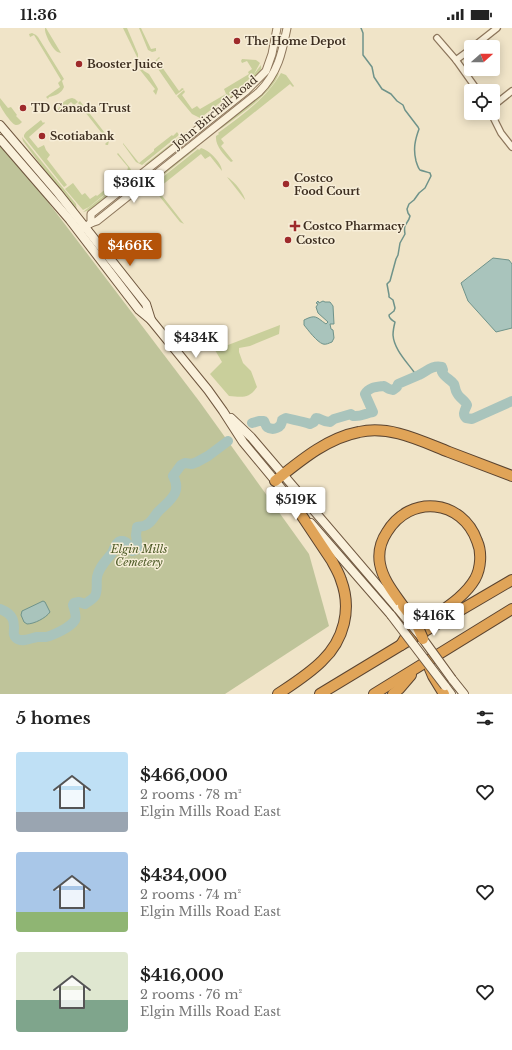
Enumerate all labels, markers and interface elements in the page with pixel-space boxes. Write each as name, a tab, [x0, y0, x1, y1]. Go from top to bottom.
text: 11:36	[20, 5, 57, 24]
place label: The Home Depot	[245, 34, 347, 48]
marker: The Home Depot	[232, 36, 242, 46]
north arrow	[464, 40, 500, 76]
map controls	[464, 40, 500, 120]
place label: Booster Juice	[87, 57, 164, 71]
marker: Booster Juice	[74, 59, 84, 69]
street label: John Birchall Road	[168, 72, 261, 153]
button: locate	[464, 84, 500, 120]
place label: TD Canada Trust	[31, 101, 132, 115]
marker: TD Canada Trust	[18, 103, 28, 113]
place label: Scotiabank	[50, 129, 115, 143]
marker: Scotiabank	[37, 131, 47, 141]
pin: $361K	[106, 170, 162, 204]
place label: Costco Food Court	[294, 171, 361, 198]
text: $361K	[113, 174, 155, 191]
marker: Costco Food Court	[281, 179, 291, 189]
place label: Costco Pharmacy	[303, 219, 405, 233]
marker: Costco Pharmacy	[290, 221, 300, 231]
pin: $466K	[102, 233, 158, 267]
place label: Costco	[296, 233, 335, 247]
marker: Costco	[283, 235, 293, 245]
text: $466K	[107, 237, 153, 254]
pin: $434K	[168, 325, 224, 359]
text: $434K	[174, 329, 218, 346]
pin: $519K	[268, 487, 324, 521]
text: $519K	[275, 491, 317, 508]
park label: Elgin Mills Cemetery	[110, 542, 167, 569]
pin: $416K	[406, 603, 462, 637]
text: $416K	[413, 607, 455, 624]
icon: filters	[474, 707, 496, 729]
text: 5 homes	[16, 708, 91, 729]
text: $466,000	[140, 765, 228, 786]
icon: home	[48, 768, 96, 816]
icon: heart	[474, 781, 496, 803]
text: 2 rooms · 78 m²	[140, 786, 242, 803]
text: Elgin Mills Road East	[140, 803, 281, 820]
text: $434,000	[140, 865, 227, 886]
icon: home	[48, 868, 96, 916]
icon: heart	[474, 881, 496, 903]
text: 2 rooms · 74 m²	[140, 886, 241, 903]
text: Elgin Mills Road East	[140, 903, 281, 920]
text: $416,000	[140, 965, 224, 986]
icon: home	[48, 968, 96, 1016]
icon: heart	[474, 981, 496, 1003]
text: 2 rooms · 76 m²	[140, 986, 242, 1003]
text: Elgin Mills Road East	[140, 1003, 281, 1020]

